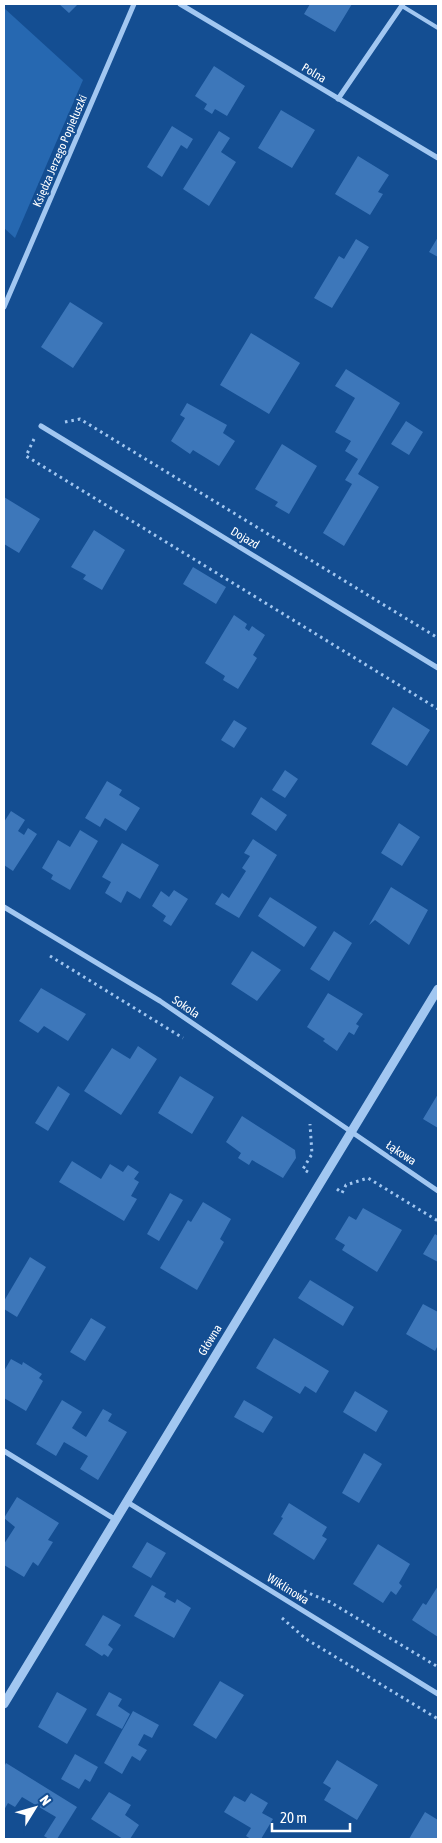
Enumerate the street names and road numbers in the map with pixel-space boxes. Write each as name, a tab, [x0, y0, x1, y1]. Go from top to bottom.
street label: Polna	[299, 60, 329, 86]
street label: Księdza Jerzego Popiełuszki	[30, 93, 90, 209]
street label: Dojazd	[228, 524, 262, 552]
street label: Sokola	[170, 993, 202, 1021]
street label: Łąkowa	[383, 1138, 419, 1168]
street label: Główna	[195, 1322, 225, 1358]
street label: Wiklinowa	[265, 1571, 311, 1607]

